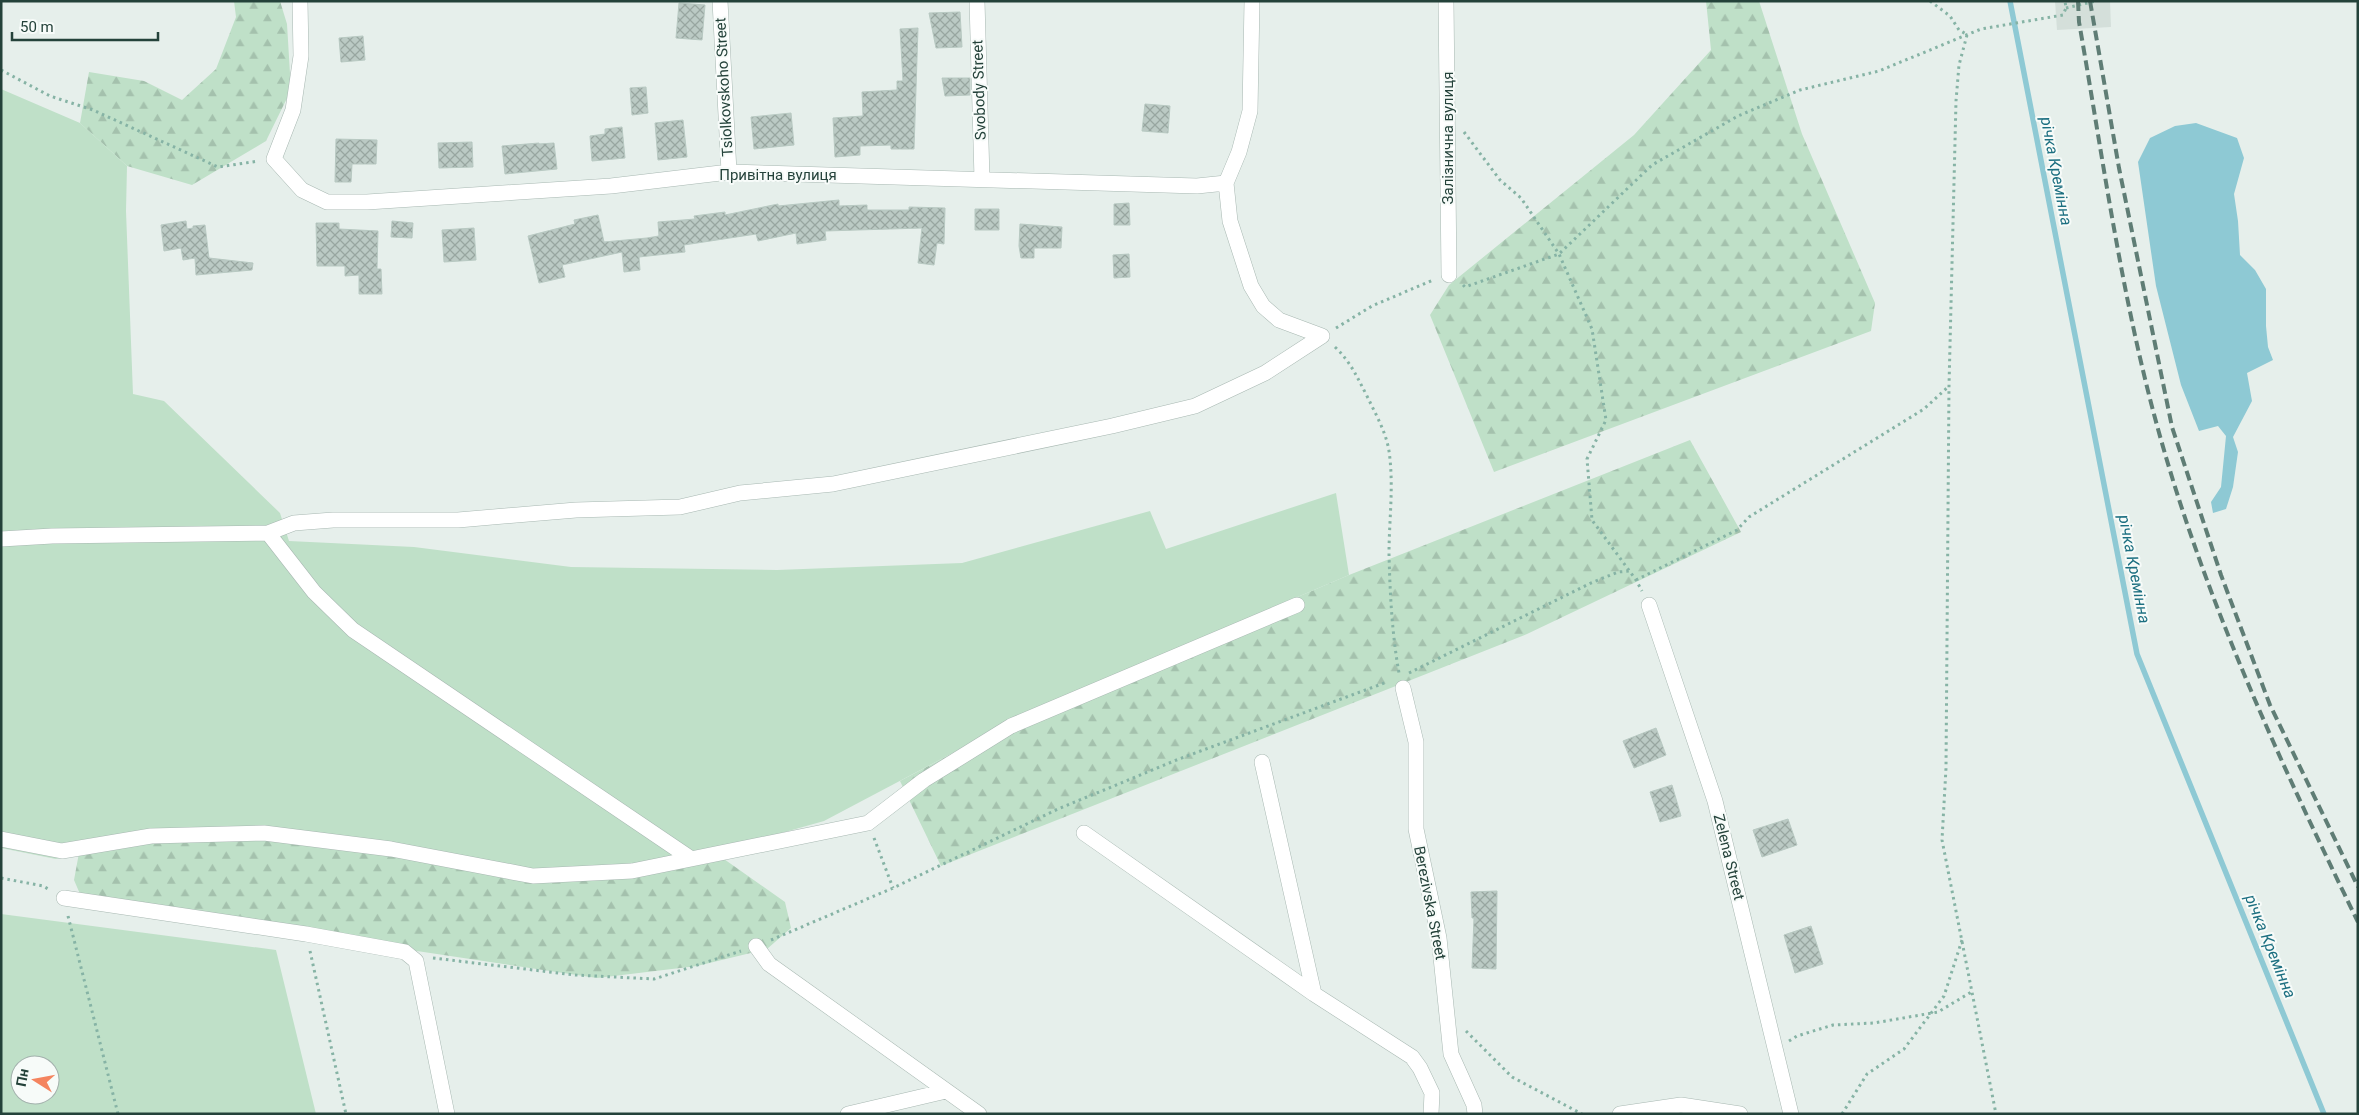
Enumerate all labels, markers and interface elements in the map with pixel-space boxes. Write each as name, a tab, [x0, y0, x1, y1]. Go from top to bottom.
scale bar	[12, 10, 159, 42]
street label: Tsiolkovskoho Street	[711, 17, 737, 157]
text: 50 m	[20, 18, 54, 36]
street label: Svobody Street	[968, 39, 990, 141]
street label: Залізнична вулиця	[1439, 72, 1457, 204]
water label: річка Кремінна	[2036, 114, 2076, 227]
street label: Привітна вулиця	[719, 166, 837, 184]
water label: річка Кремінна	[2114, 512, 2154, 625]
street label: Zelena Street	[1710, 812, 1748, 902]
street label: Berezivska Street	[1410, 845, 1450, 961]
water label: річка Кремінна	[2241, 891, 2300, 1001]
north arrow	[10, 1055, 60, 1105]
text: Пн	[13, 1067, 32, 1088]

